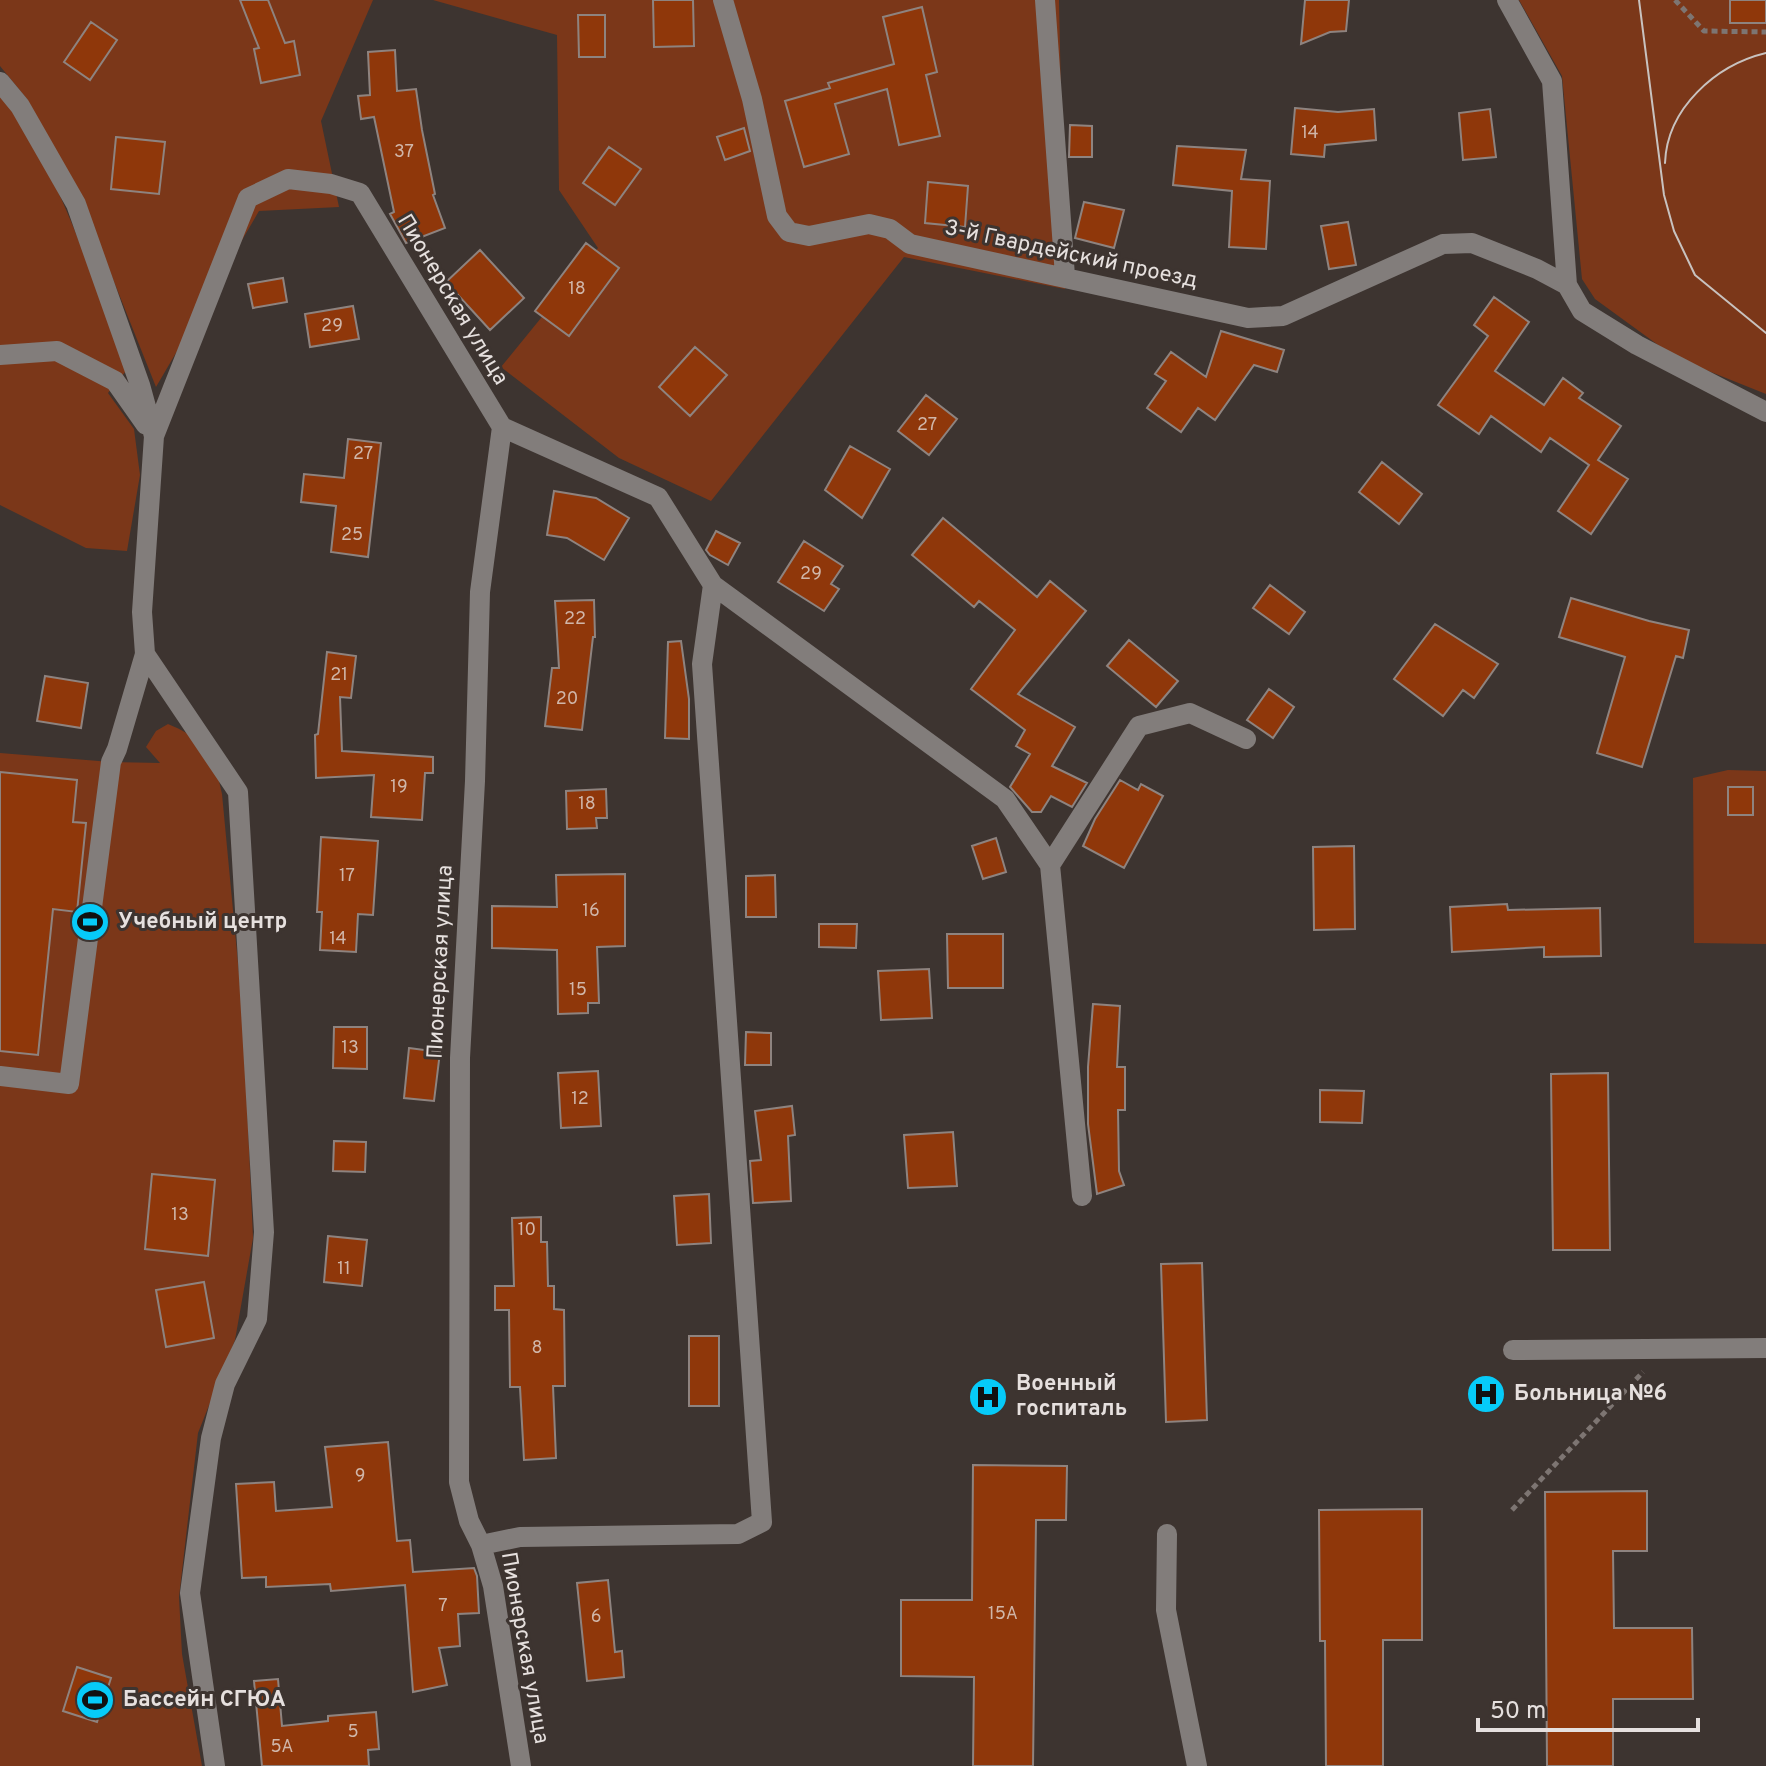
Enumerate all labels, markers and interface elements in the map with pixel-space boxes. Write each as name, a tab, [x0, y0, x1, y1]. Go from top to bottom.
house number: 14	[1301, 122, 1319, 145]
house number: 37	[394, 141, 414, 164]
street label: Пионерская улица	[390, 210, 514, 390]
street label: 3-й Гвардейский проезд	[942, 215, 1200, 295]
house number: 18	[568, 278, 586, 301]
house number: 29	[321, 315, 343, 338]
house number: 27	[917, 414, 937, 437]
house number: 27	[353, 443, 373, 466]
house number: 25	[341, 524, 363, 547]
house number: 29	[800, 563, 822, 586]
house number: 22	[564, 608, 586, 631]
house number: 21	[330, 664, 348, 687]
house number: 20	[556, 688, 578, 711]
house number: 19	[390, 776, 408, 799]
house number: 18	[578, 793, 596, 816]
street label: Пионерская улица	[422, 864, 460, 1060]
house number: 17	[339, 865, 355, 888]
house number: 16	[582, 900, 600, 923]
sports icon: Учебный центр	[69, 901, 111, 943]
place label: Учебный центр	[118, 909, 287, 936]
house number: 14	[329, 928, 347, 951]
house number: 15	[569, 979, 587, 1002]
house number: 13	[341, 1037, 359, 1060]
house number: 12	[571, 1088, 589, 1111]
house number: 13	[171, 1204, 189, 1227]
house number: 10	[518, 1219, 536, 1242]
house number: 11	[337, 1258, 351, 1281]
house number: 8	[532, 1337, 543, 1360]
place label: Военный госпиталь	[1016, 1371, 1127, 1423]
hospital icon: Больница №6	[1465, 1373, 1507, 1415]
hospital icon: Военный госпиталь	[967, 1376, 1009, 1418]
place label: Больница №6	[1514, 1381, 1667, 1408]
house number: 9	[355, 1465, 365, 1488]
street label: Пионерская улица	[494, 1550, 554, 1746]
house number: 7	[438, 1595, 448, 1618]
house number: 15А	[988, 1603, 1018, 1626]
house number: 6	[591, 1606, 601, 1629]
sports icon: Бассейн СГЮА	[74, 1679, 116, 1721]
scale bar	[1478, 1682, 1698, 1732]
place label: Бассейн СГЮА	[123, 1687, 286, 1714]
text: 50 m	[1490, 1697, 1546, 1727]
house number: 5	[347, 1721, 359, 1744]
house number: 5А	[270, 1736, 294, 1759]

